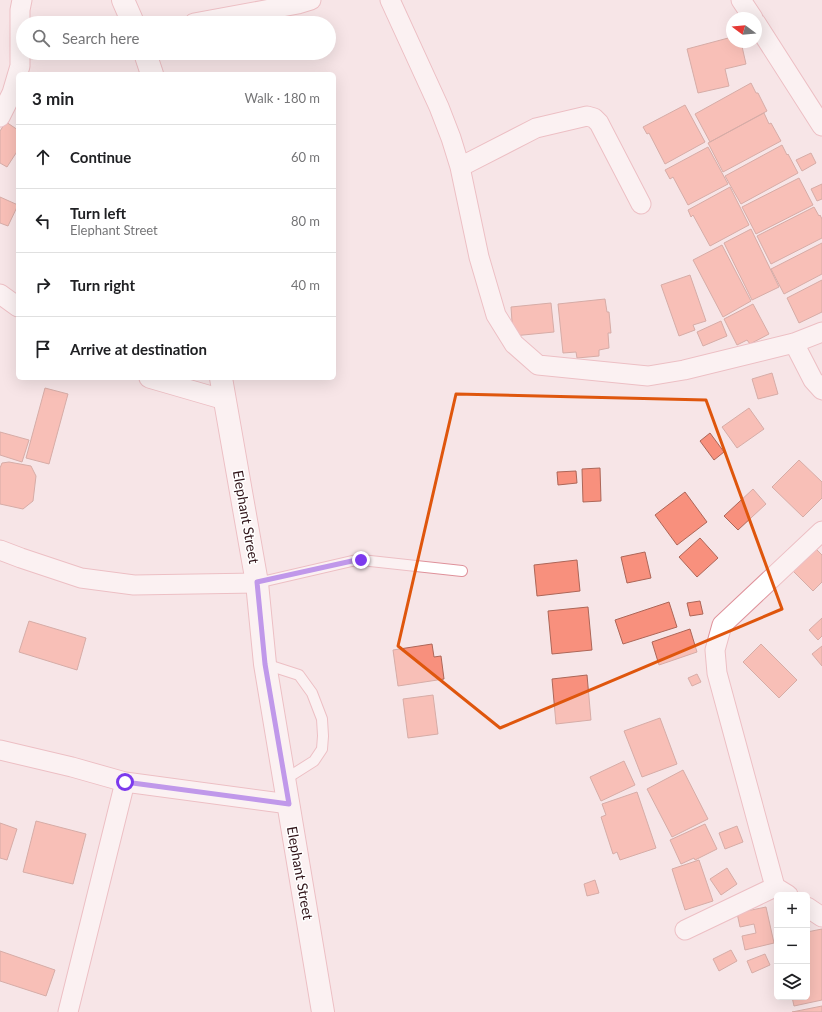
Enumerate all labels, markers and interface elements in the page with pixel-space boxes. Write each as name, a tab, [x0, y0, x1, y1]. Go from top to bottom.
north arrow	[726, 12, 762, 48]
search box	[16, 16, 336, 60]
icon: search	[30, 27, 52, 49]
text: Search here	[62, 29, 139, 47]
text: 3 min	[32, 88, 74, 109]
text: Walk · 180 m	[244, 90, 320, 106]
icon: ahead	[32, 146, 54, 168]
text: Continue	[70, 148, 131, 166]
text: 60 m	[291, 149, 320, 165]
text: Turn left	[70, 204, 126, 222]
icon: left	[32, 210, 54, 232]
text: 80 m	[291, 213, 320, 229]
text: Elephant Street	[70, 222, 158, 238]
icon: right	[32, 274, 54, 296]
text: Turn right	[70, 276, 135, 294]
text: 40 m	[291, 277, 320, 293]
icon: arrive	[32, 338, 54, 360]
text: Arrive at destination	[70, 340, 207, 358]
street label: Elephant Street	[230, 469, 263, 565]
route end	[352, 551, 370, 569]
route start	[116, 773, 134, 791]
street label: Elephant Street	[284, 825, 317, 921]
map controls	[774, 892, 810, 1000]
button: +	[774, 892, 810, 928]
button: −	[774, 928, 810, 964]
button: layers	[774, 964, 810, 1000]

